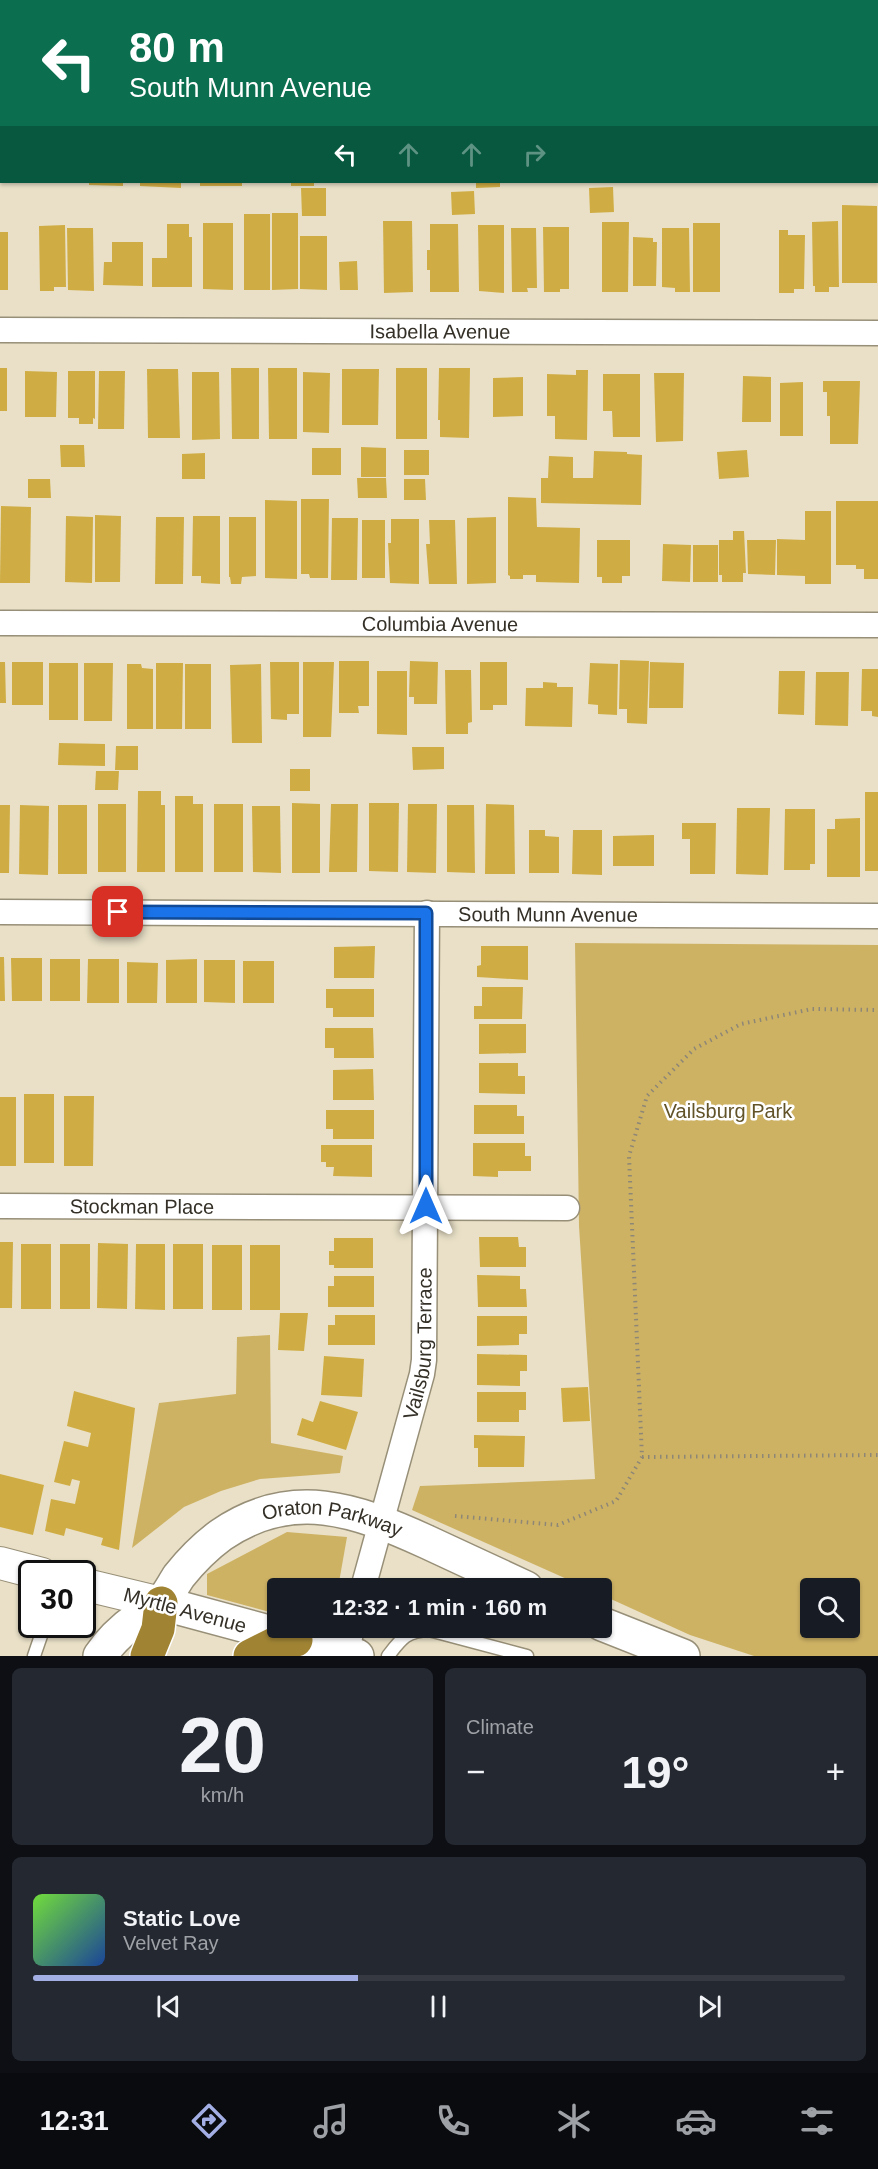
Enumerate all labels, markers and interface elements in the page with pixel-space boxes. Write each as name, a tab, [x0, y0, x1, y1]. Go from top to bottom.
icon: left	[30, 24, 108, 102]
text: 80 m	[129, 24, 225, 71]
text: South Munn Avenue	[129, 73, 372, 103]
icon: left	[329, 138, 362, 171]
icon: ahead	[392, 138, 425, 171]
icon: ahead	[455, 138, 488, 171]
icon: right	[518, 138, 551, 171]
street label: Isabella Avenue	[370, 320, 510, 343]
street label: Columbia Avenue	[362, 613, 518, 635]
pin	[92, 886, 143, 937]
icon: arrive	[101, 895, 134, 928]
street label: South Munn Avenue	[458, 903, 638, 926]
park label: Vailsburg Park	[664, 1100, 793, 1122]
position arrow	[394, 1174, 458, 1238]
street label: Stockman Place	[70, 1195, 214, 1218]
street label: Vailsburg Terrace	[399, 1267, 436, 1422]
street label: Oraton Parkway	[259, 1496, 406, 1541]
speed limit sign: 30	[18, 1560, 96, 1638]
map controls	[800, 1578, 860, 1638]
button: search	[800, 1578, 860, 1638]
street label: Myrtle Avenue	[121, 1583, 249, 1637]
text: 12:32 · 1 min · 160 m	[332, 1595, 547, 1620]
text: 20	[179, 1701, 266, 1789]
text: Climate	[466, 1716, 534, 1738]
text: 19°	[621, 1747, 690, 1798]
text: −	[466, 1753, 485, 1790]
text: +	[826, 1753, 845, 1790]
text: km/h	[201, 1784, 244, 1806]
text: Static Love	[123, 1906, 240, 1931]
text: Velvet Ray	[123, 1932, 219, 1954]
icon: previous	[152, 1990, 185, 2023]
icon: pause	[422, 1990, 455, 2023]
icon: next	[693, 1990, 726, 2023]
icon: directions	[188, 2100, 230, 2142]
icon: music	[310, 2100, 352, 2142]
icon: phone	[432, 2100, 474, 2142]
icon: climate	[553, 2100, 595, 2142]
icon: car	[675, 2100, 717, 2142]
icon: filters	[796, 2100, 838, 2142]
text: 12:31	[40, 2106, 109, 2136]

